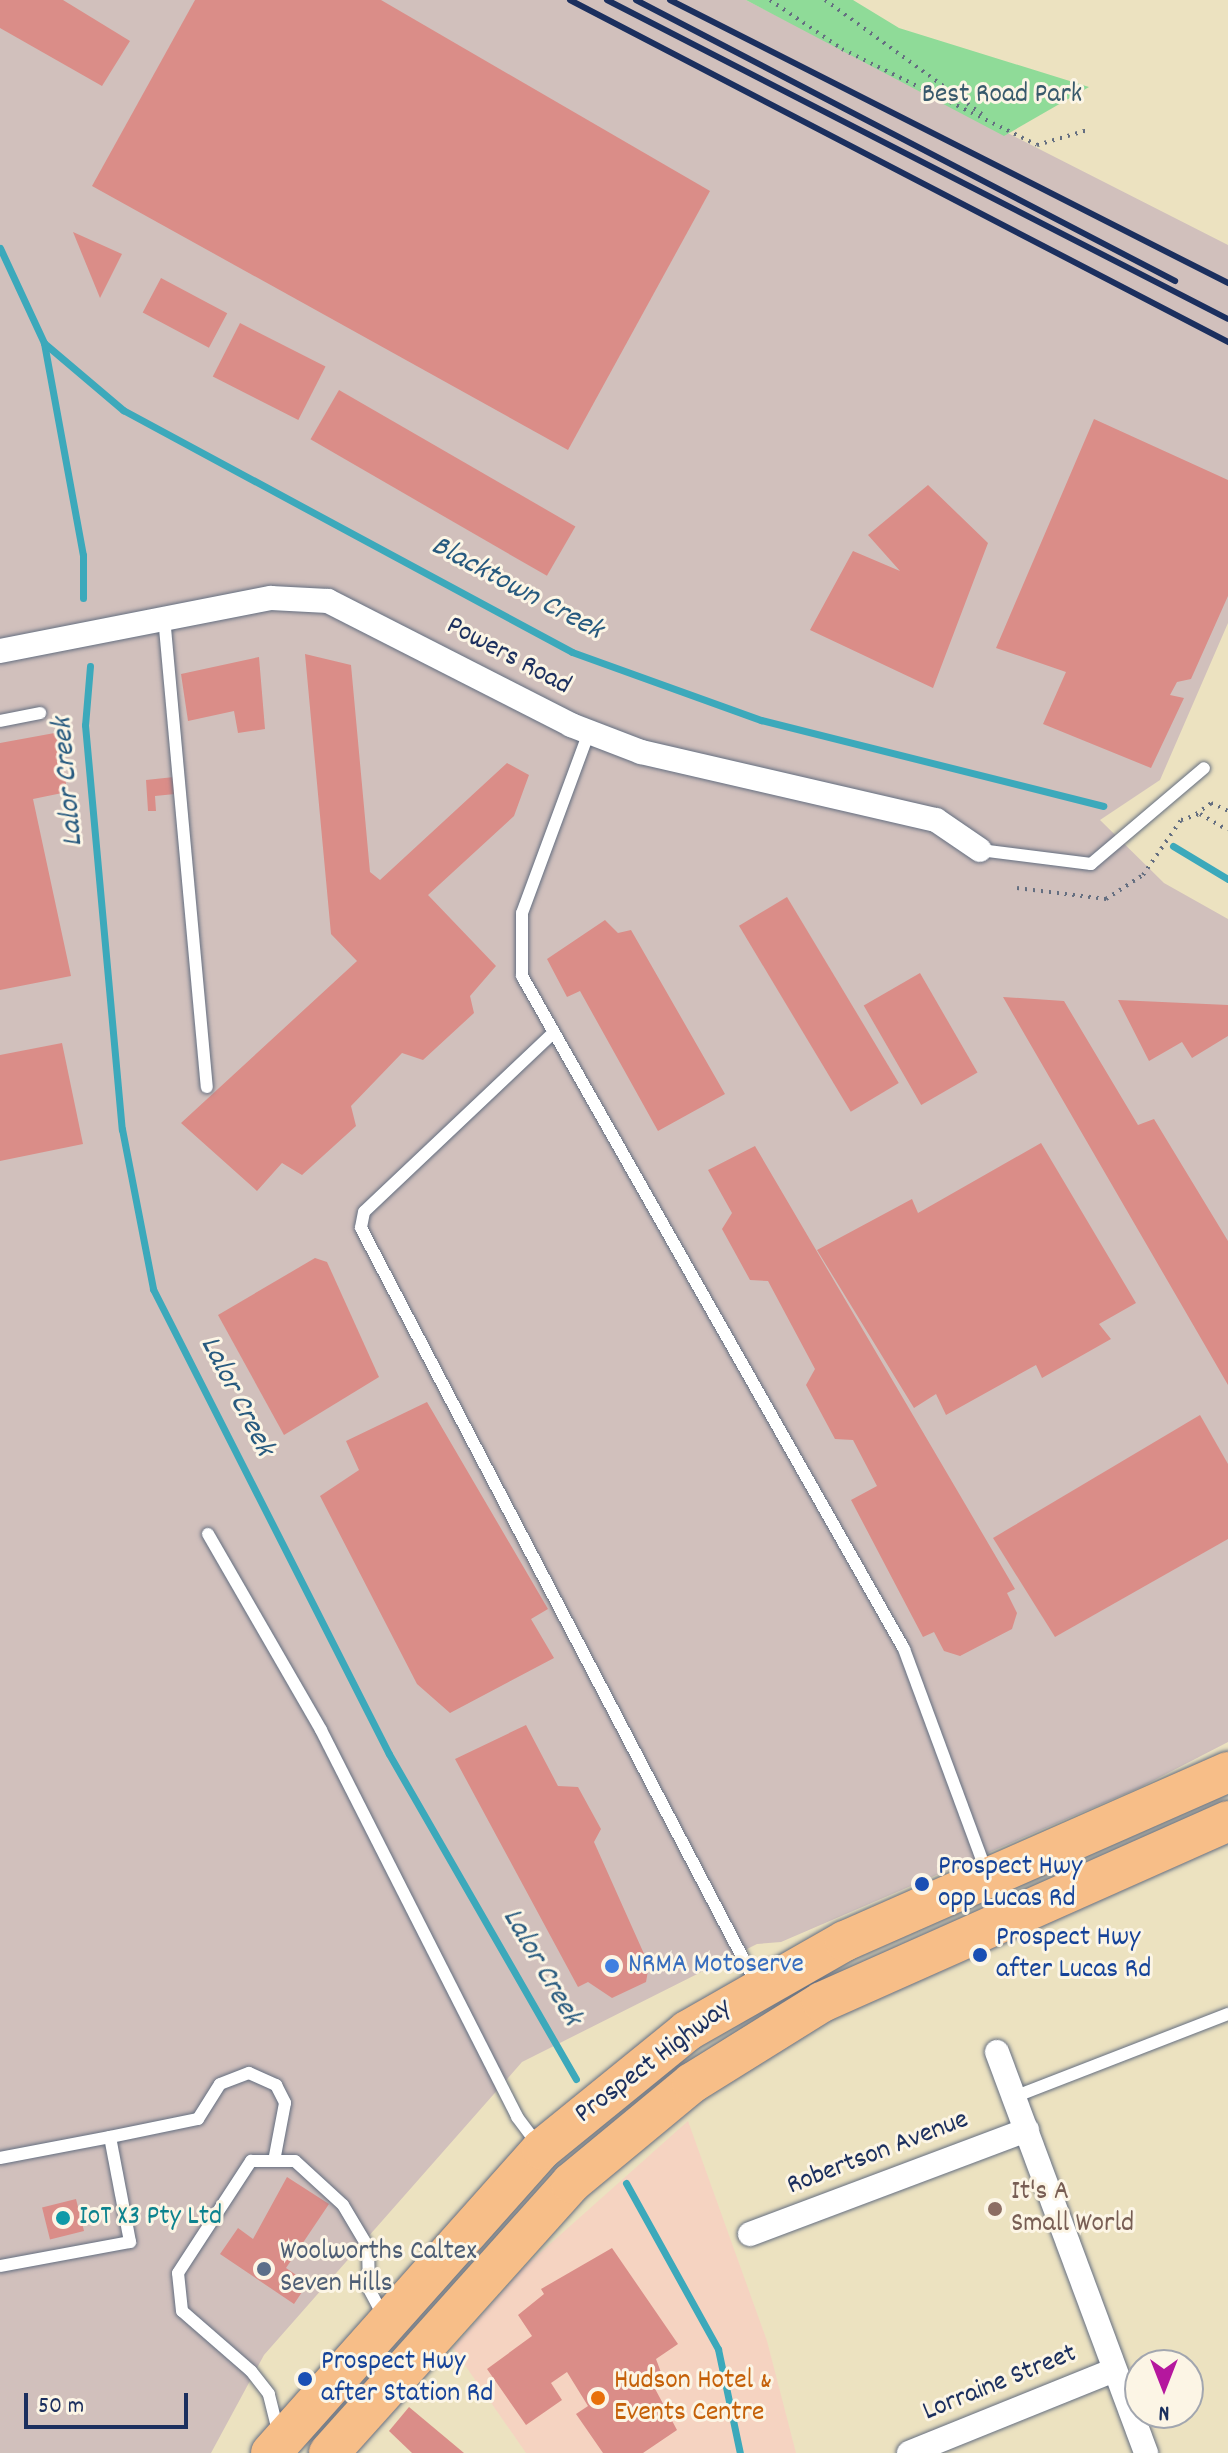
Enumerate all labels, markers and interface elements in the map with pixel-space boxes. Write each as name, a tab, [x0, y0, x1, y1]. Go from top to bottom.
park label: Best Road Park	[922, 79, 1082, 113]
water label: Blacktown Creek	[424, 530, 608, 650]
street label: Powers Road	[440, 610, 576, 704]
water label: Lalor Creek	[46, 716, 94, 848]
water label: Lalor Creek	[190, 1331, 280, 1463]
place label: Prospect Hwy opp Lucas Rd	[938, 1851, 1082, 1917]
marker: Prospect Hwy opp Lucas Rd	[913, 1875, 931, 1893]
water label: Lalor Creek	[492, 1903, 588, 2033]
place label: Prospect Hwy after Lucas Rd	[996, 1922, 1151, 1988]
marker: Prospect Hwy after Lucas Rd	[971, 1946, 989, 1964]
place label: NRMA Motoserve	[628, 1949, 804, 1983]
marker: NRMA Motoserve	[603, 1957, 621, 1975]
street label: Prospect Highway	[569, 1992, 739, 2132]
street label: Robertson Avenue	[783, 2104, 973, 2204]
place label: It's A Small World	[1011, 2176, 1134, 2242]
marker: It's A Small World	[986, 2200, 1004, 2218]
place label: IoT X3 Pty Ltd	[79, 2201, 222, 2235]
marker: IoT X3 Pty Ltd	[54, 2209, 72, 2227]
place label: Woolworths Caltex Seven Hills	[280, 2236, 477, 2302]
marker: Woolworths Caltex Seven Hills	[255, 2260, 273, 2278]
street label: Lorraine Street	[918, 2338, 1082, 2430]
place label: Prospect Hwy after Station Rd	[321, 2346, 493, 2412]
north arrow	[1124, 2349, 1204, 2429]
place label: Hudson Hotel & Events Centre	[614, 2365, 772, 2431]
marker: Prospect Hwy after Station Rd	[296, 2370, 314, 2388]
scale bar	[28, 2377, 192, 2427]
marker: Hudson Hotel & Events Centre	[589, 2389, 607, 2407]
text: 50 m	[38, 2390, 84, 2424]
text: N	[1159, 2396, 1169, 2427]

